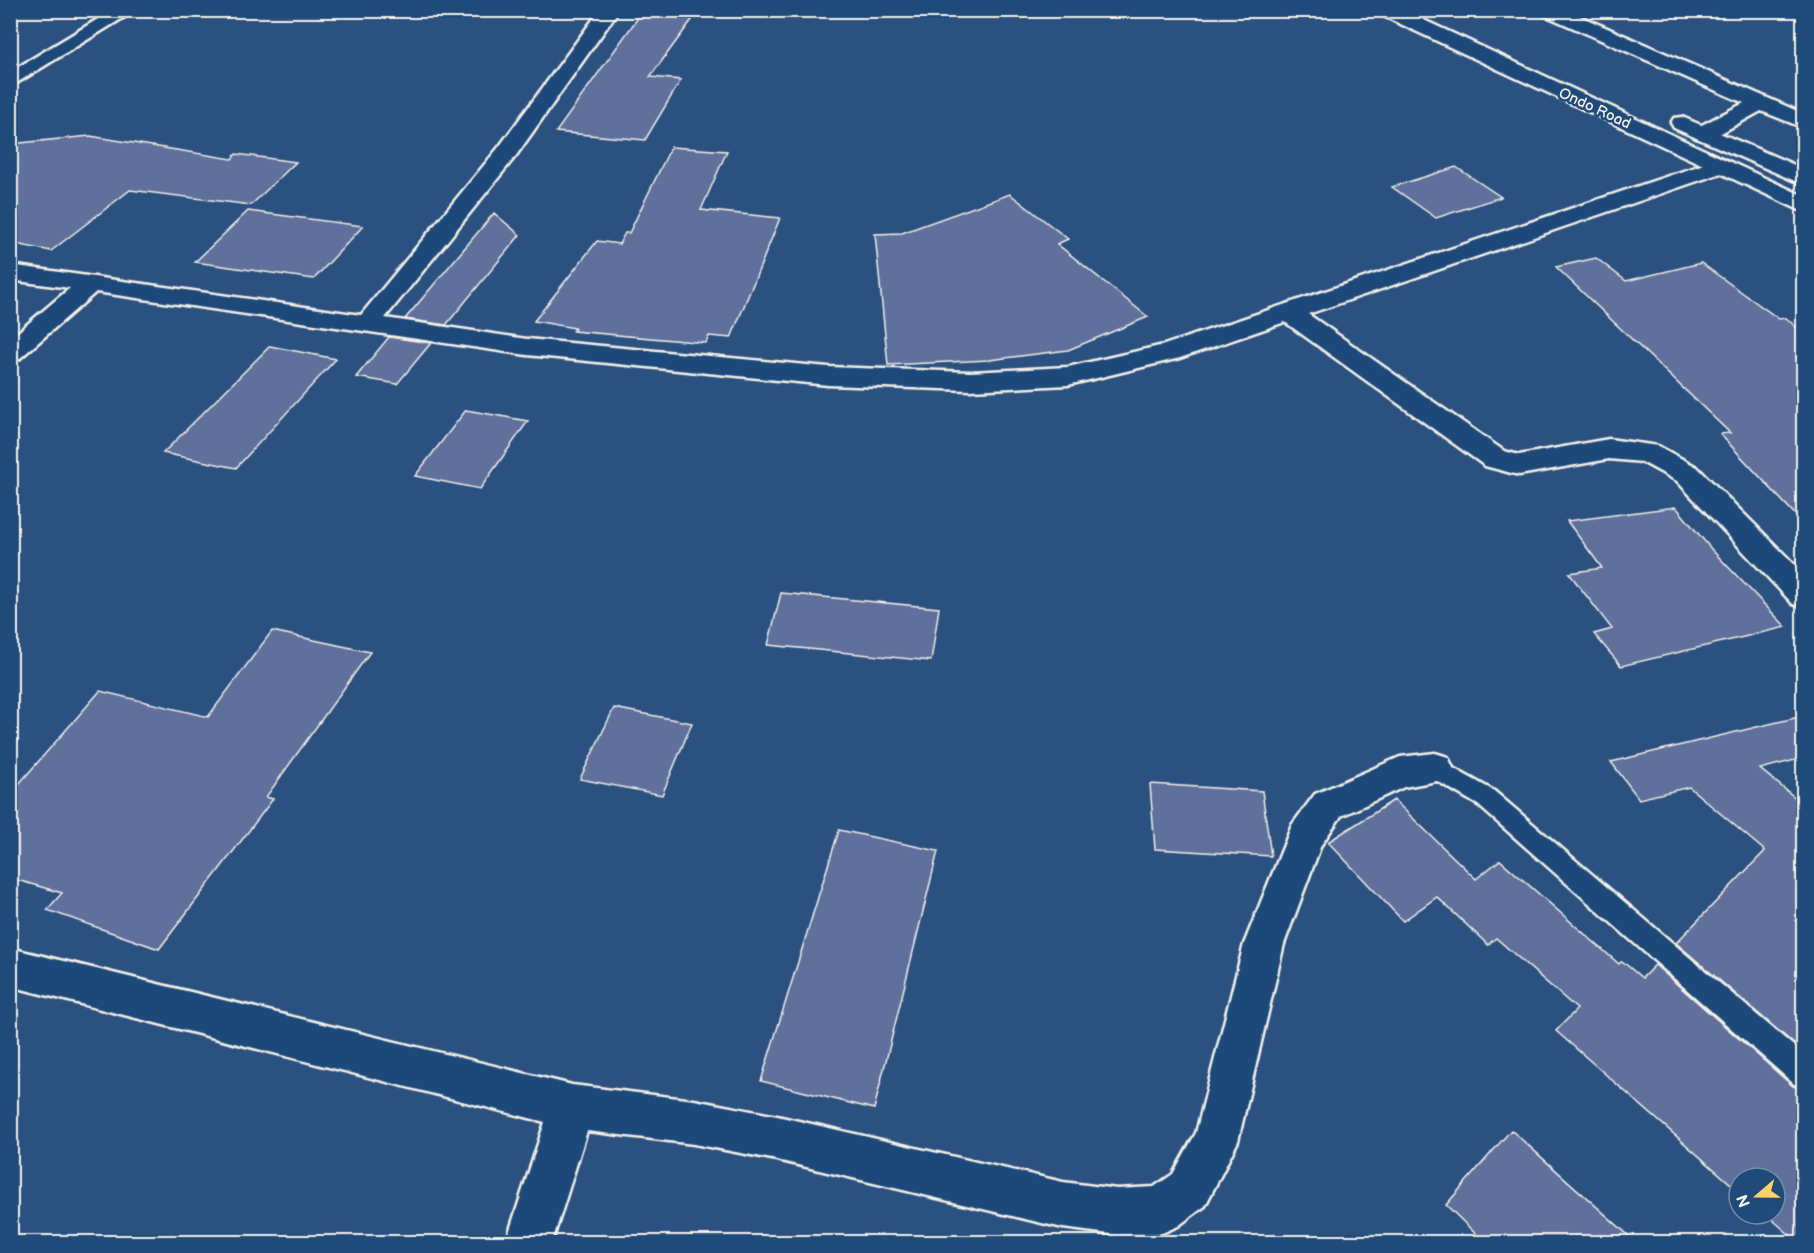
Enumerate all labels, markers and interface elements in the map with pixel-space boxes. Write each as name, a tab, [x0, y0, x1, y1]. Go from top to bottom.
street label: Ondo Road	[1556, 84, 1634, 133]
north arrow	[1727, 1166, 1787, 1226]
text: N	[1733, 1192, 1755, 1210]

